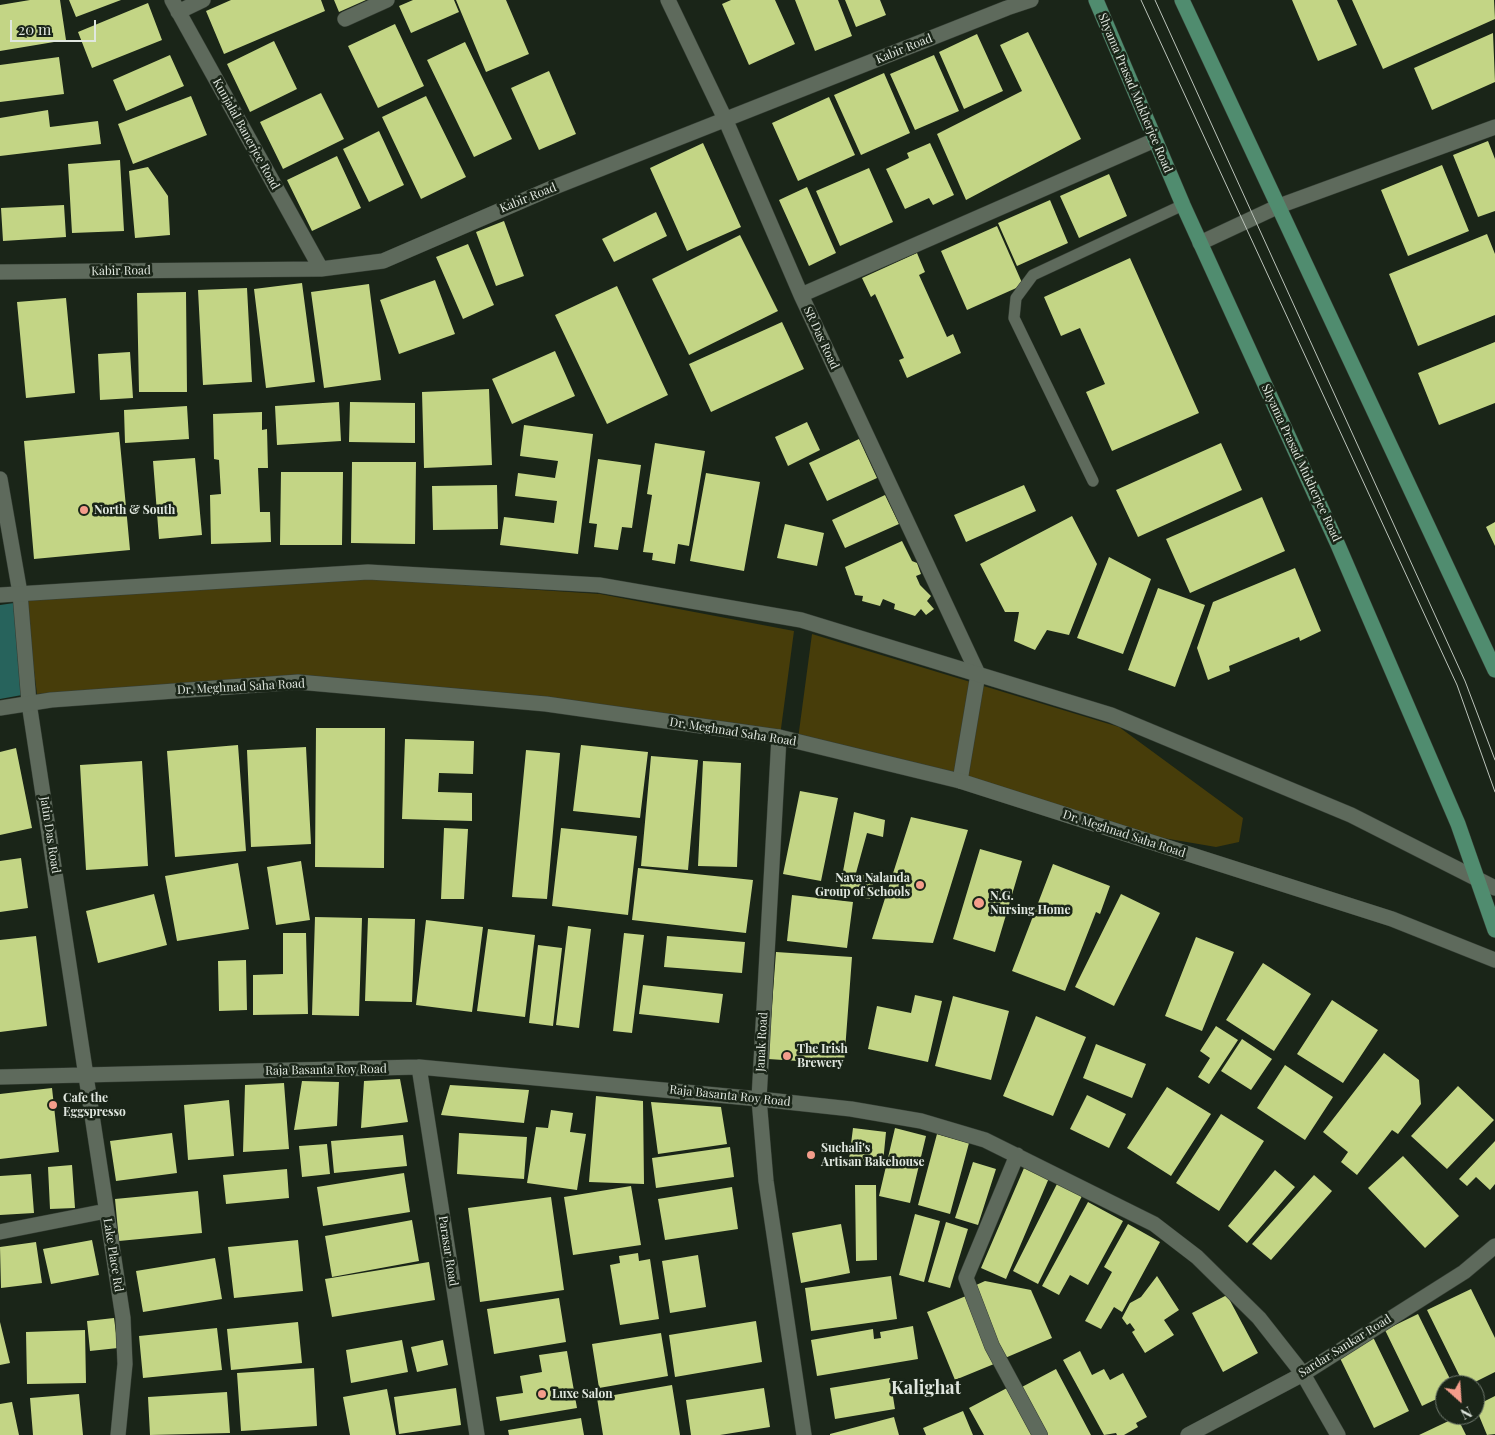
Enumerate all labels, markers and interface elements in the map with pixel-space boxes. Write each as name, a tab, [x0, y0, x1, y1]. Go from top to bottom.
scale bar	[12, 10, 99, 42]
street label: Shyama Prasad Mukherjee Road	[1095, 11, 1175, 175]
text: 20 m	[18, 19, 51, 39]
street label: Kabir Road	[874, 31, 934, 67]
street label: Kunjalal Banerjee Road	[209, 76, 283, 192]
street label: Kabir Road	[498, 180, 558, 216]
street label: Kabir Road	[91, 263, 151, 279]
street label: SR Das Road	[800, 304, 842, 372]
street label: Shyama Prasad Mukherjee Road	[1258, 382, 1344, 544]
place label: North & South	[94, 503, 175, 517]
marker: North & South	[78, 504, 90, 516]
street label: Dr. Meghnad Saha Road	[177, 676, 305, 698]
street label: Dr. Meghnad Saha Road	[669, 715, 797, 749]
street label: Jatin Das Road	[37, 795, 63, 875]
street label: Dr. Meghnad Saha Road	[1061, 807, 1187, 861]
place label: Nava Nalanda Group of Schools	[815, 871, 910, 899]
marker: Nava Nalanda Group of Schools	[914, 879, 926, 891]
place label: N.G. Nursing Home	[990, 889, 1070, 917]
marker: N.G. Nursing Home	[972, 896, 986, 910]
street label: Janak Road	[753, 1012, 771, 1072]
place label: The Irish Brewery	[797, 1042, 848, 1070]
marker: The Irish Brewery	[781, 1050, 793, 1062]
street label: Raja Basanta Roy Road	[265, 1062, 387, 1078]
street label: Raja Basanta Roy Road	[669, 1082, 791, 1110]
place label: Cafe the Eggspresso	[63, 1091, 126, 1119]
marker: Cafe the Eggspresso	[47, 1099, 59, 1111]
place label: Suchali's Artisan Bakehouse	[821, 1141, 925, 1169]
marker: Suchali's Artisan Bakehouse	[805, 1149, 817, 1161]
street label: Parasar Road	[435, 1215, 461, 1287]
street label: Lake Place Rd	[100, 1217, 126, 1293]
street label: Sardar Sankar Road	[1296, 1312, 1394, 1380]
north arrow	[1435, 1375, 1485, 1425]
district label: Kalighat	[891, 1377, 961, 1399]
place label: Luxe Salon	[552, 1387, 613, 1401]
marker: Luxe Salon	[536, 1388, 548, 1400]
text: N	[1458, 1402, 1475, 1424]

